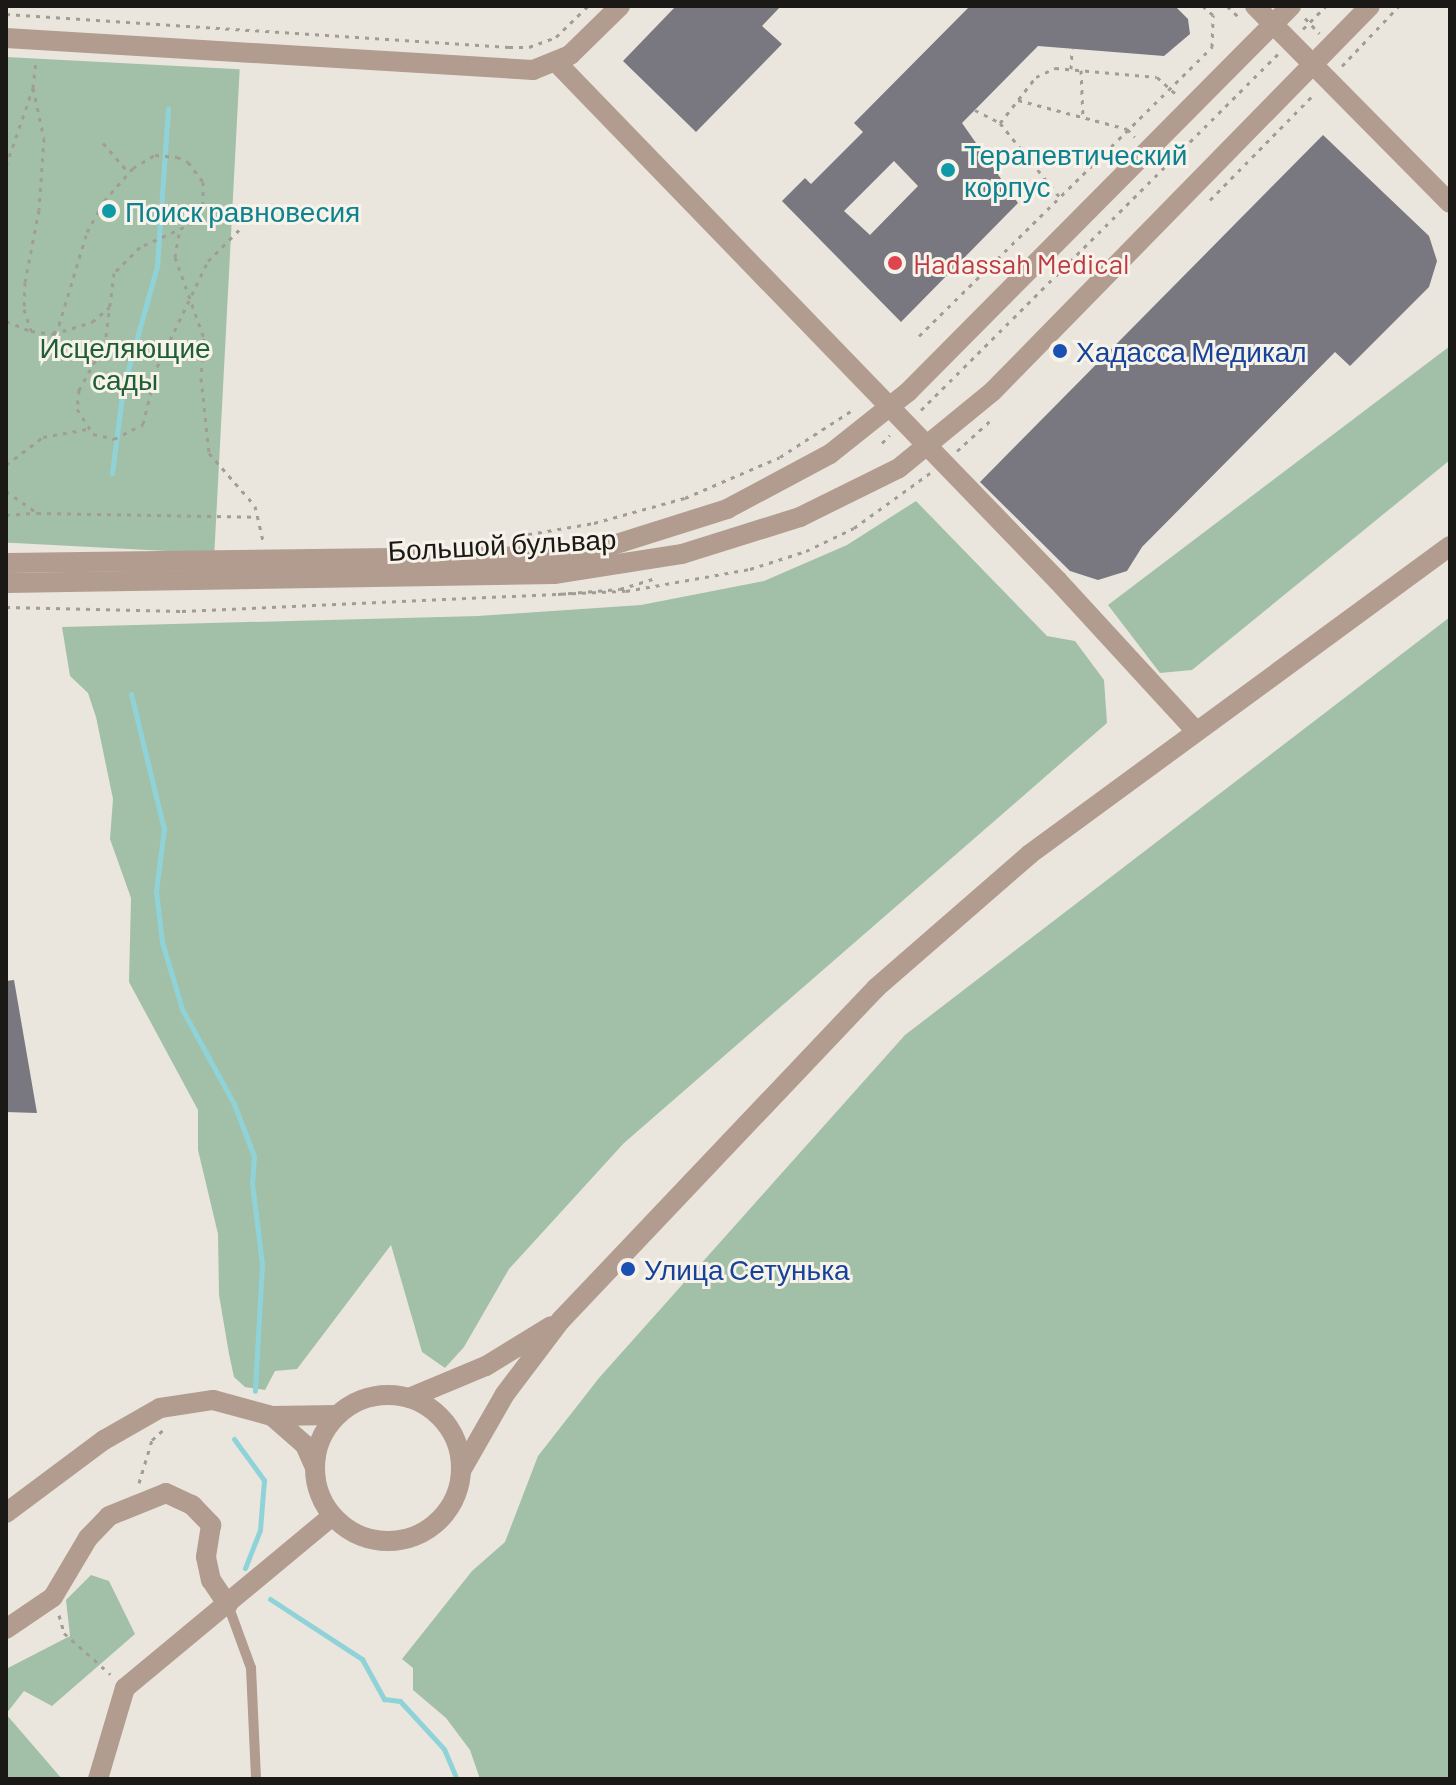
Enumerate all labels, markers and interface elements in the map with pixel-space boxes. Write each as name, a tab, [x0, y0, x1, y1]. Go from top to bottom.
place label: Терапевтический корпус	[964, 137, 1187, 203]
marker: Терапевтический корпус	[939, 161, 957, 179]
place label: Поиск равновесия	[125, 194, 360, 228]
marker: Поиск равновесия	[100, 202, 118, 220]
place label: Hadassah Medical	[913, 246, 1129, 280]
marker: Hadassah Medical	[884, 252, 906, 274]
park label: Исцеляющие сады	[39, 330, 211, 396]
place label: Хадасса Медикал	[1076, 334, 1307, 368]
marker: Хадасса Медикал	[1051, 342, 1069, 360]
street label: Большой бульвар	[387, 521, 617, 567]
place label: Улица Сетунька	[644, 1252, 850, 1286]
marker: Улица Сетунька	[619, 1260, 637, 1278]

